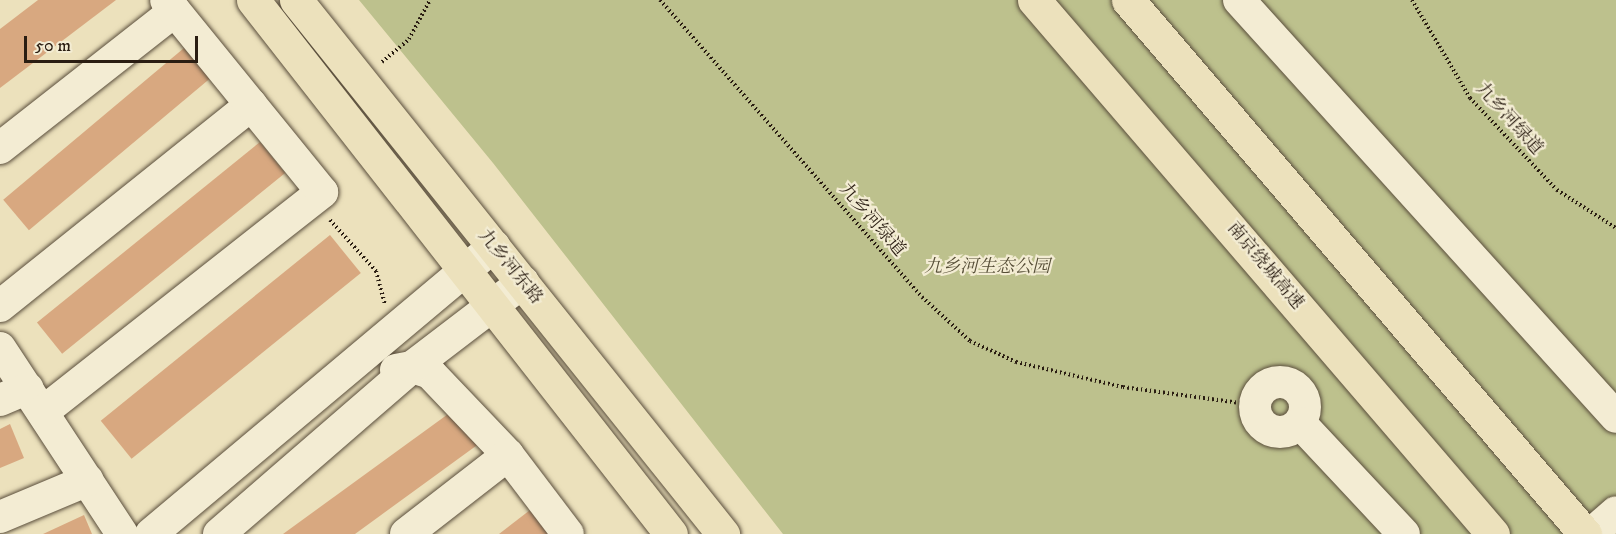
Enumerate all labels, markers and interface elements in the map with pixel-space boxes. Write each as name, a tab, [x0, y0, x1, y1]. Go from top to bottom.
scale bar	[27, 24, 201, 62]
text: 50 m	[35, 35, 71, 57]
street label: 九乡河绿道	[1471, 78, 1547, 160]
street label: 九乡河绿道	[834, 179, 910, 261]
street label: 南京绕城高速	[1222, 218, 1308, 314]
street label: 九乡河东路	[473, 225, 547, 309]
park label: 九乡河生态公园	[924, 256, 1050, 278]

